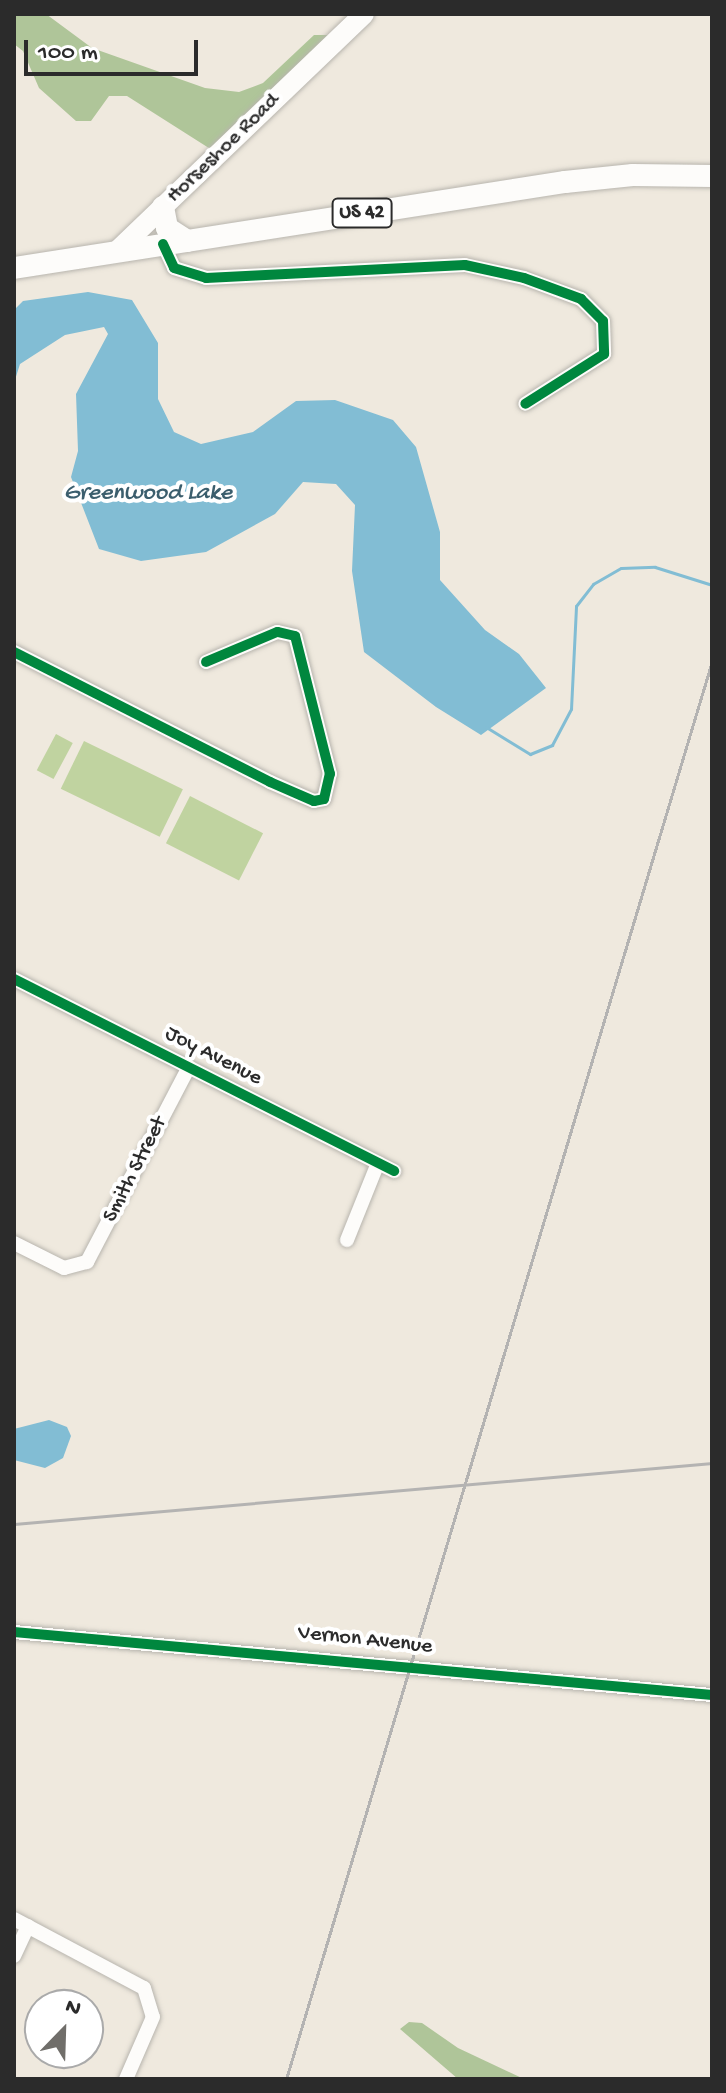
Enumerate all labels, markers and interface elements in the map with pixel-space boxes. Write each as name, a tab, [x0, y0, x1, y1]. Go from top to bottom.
scale bar	[28, 24, 202, 74]
text: 100 m	[38, 39, 98, 68]
street label: Horseshoe Road	[162, 88, 286, 210]
road number: US 42	[330, 197, 394, 229]
water label: Greenwood Lake	[64, 480, 232, 508]
street label: Joy Avenue	[160, 1021, 266, 1093]
street label: Smith Street	[98, 1113, 174, 1227]
street label: Vernon Avenue	[296, 1621, 434, 1661]
north arrow	[24, 1989, 104, 2069]
text: N	[61, 1994, 84, 2024]

